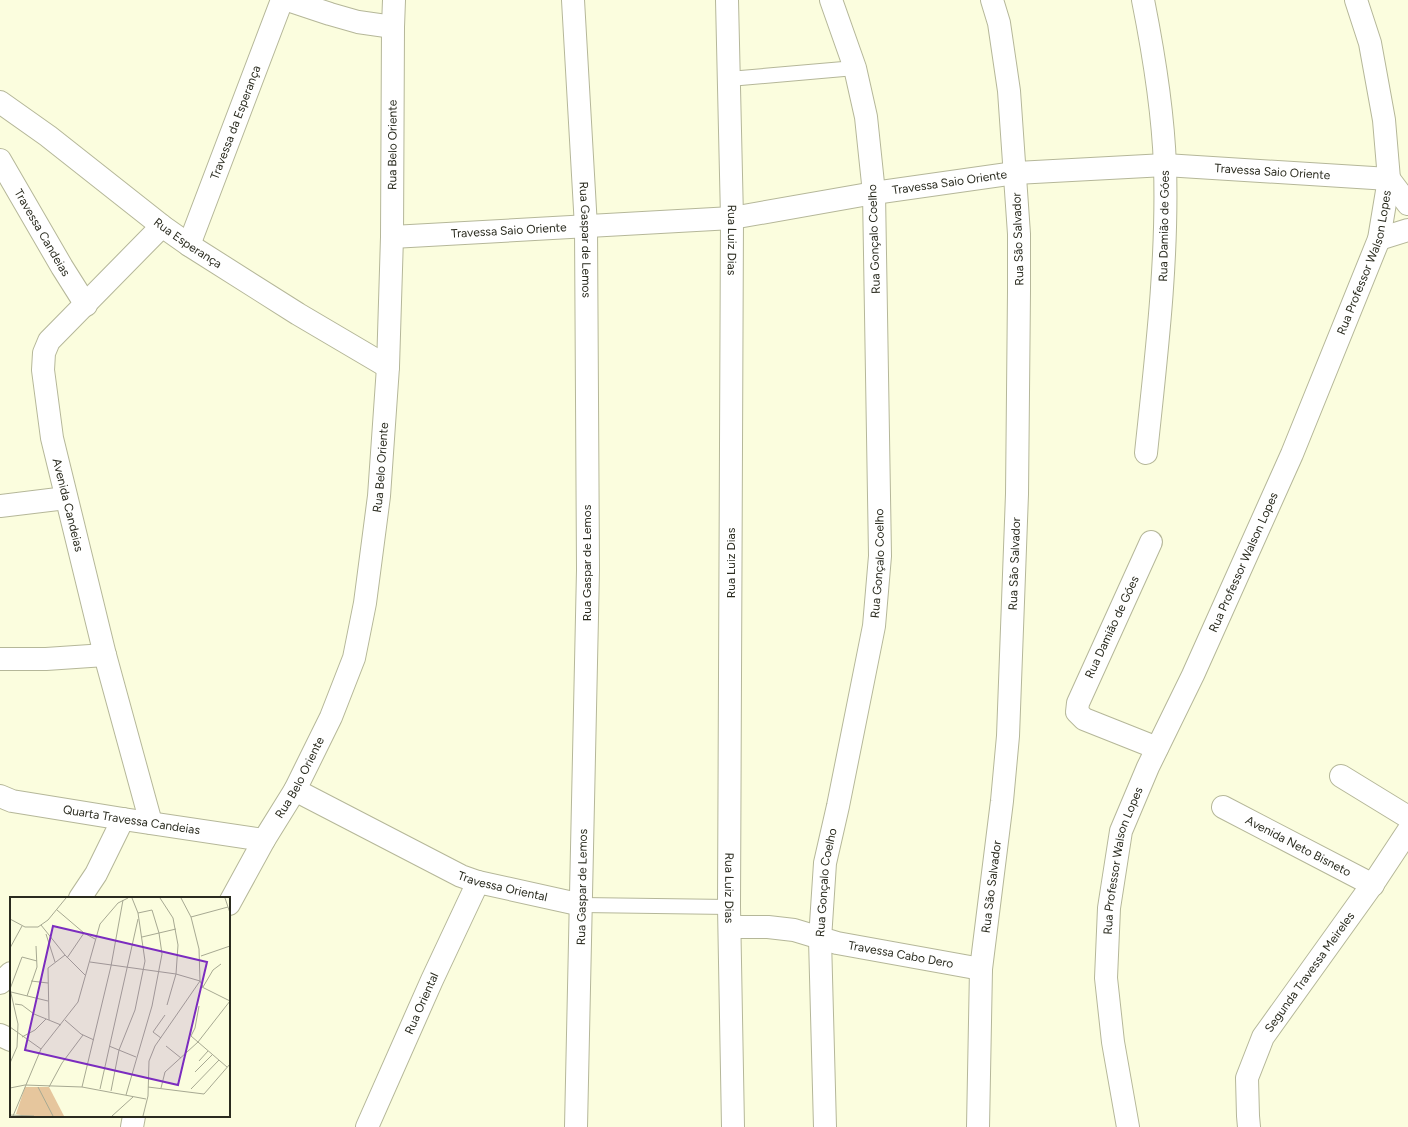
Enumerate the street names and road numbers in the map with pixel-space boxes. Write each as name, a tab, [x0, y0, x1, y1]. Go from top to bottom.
street label: Travessa da Esperança	[207, 63, 264, 182]
street label: Rua Belo Oriente	[385, 99, 400, 190]
street label: Travessa Saio Oriente	[1214, 161, 1331, 182]
street label: Travessa Saio Oriente	[891, 167, 1008, 197]
street label: Rua Damião de Góes	[1156, 170, 1172, 282]
street label: Rua Gaspar de Lemos	[576, 181, 593, 298]
street label: Rua Gonçalo Coelho	[865, 184, 883, 294]
street label: Travessa Candeias	[11, 186, 73, 279]
street label: Rua Professor Walson Lopes	[1334, 189, 1394, 337]
street label: Rua São Salvador	[1009, 192, 1027, 286]
street label: Rua Luiz Dias	[725, 204, 739, 276]
street label: Rua Esperança	[151, 215, 224, 271]
street label: Travessa Saio Oriente	[451, 220, 567, 241]
street label: Rua Belo Oriente	[370, 422, 391, 513]
street label: Avenida Candeias	[50, 457, 86, 554]
street label: Rua Professor Walson Lopes	[1206, 490, 1281, 635]
street label: Rua Gaspar de Lemos	[580, 504, 594, 621]
street label: Rua Gonçalo Coelho	[868, 508, 887, 619]
street label: Rua São Salvador	[1006, 517, 1023, 611]
street label: Rua Luiz Dias	[724, 527, 738, 598]
street label: Rua Damião de Góes	[1082, 573, 1142, 680]
street label: Rua Belo Oriente	[272, 734, 327, 821]
street label: Rua Professor Walson Lopes	[1101, 784, 1146, 935]
street label: Quarta Travessa Candeias	[62, 802, 201, 837]
street label: Avenida Neto Bisneto	[1243, 813, 1354, 879]
street label: Rua Gonçalo Coelho	[813, 827, 840, 937]
street label: Rua Gaspar de Lemos	[574, 828, 590, 945]
street label: Rua São Salvador	[979, 840, 1004, 934]
street label: Rua Luiz Dias	[722, 853, 736, 924]
street label: Travessa Oriental	[456, 868, 549, 904]
street label: Segunda Travessa Meireles	[1262, 909, 1358, 1035]
street label: Travessa Cabo Dero	[847, 938, 955, 971]
street label: Rua Oriental	[402, 970, 441, 1037]

